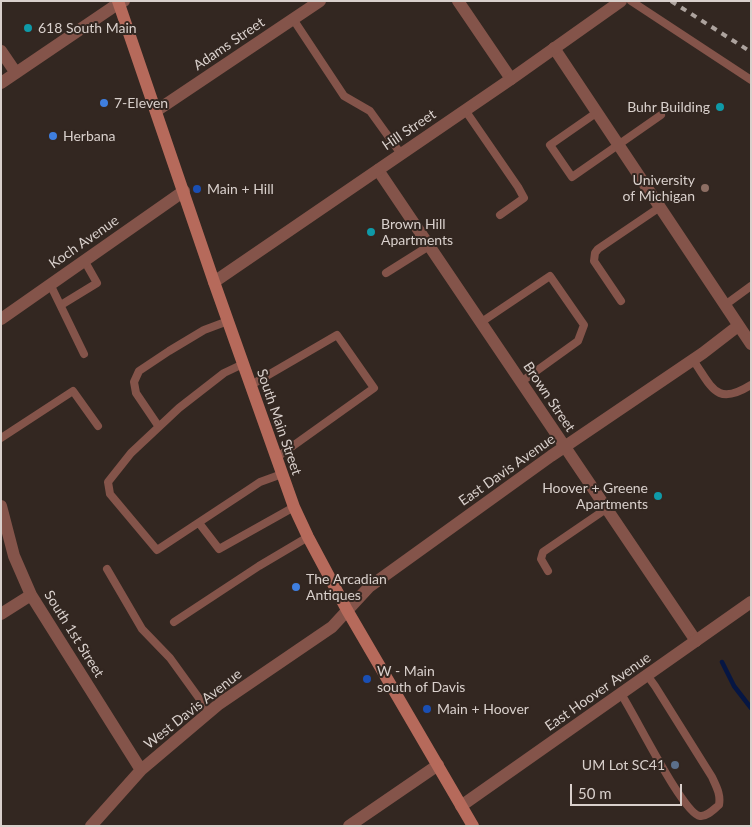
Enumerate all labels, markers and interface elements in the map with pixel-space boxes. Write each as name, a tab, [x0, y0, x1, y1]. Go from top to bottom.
street label: Adams Street	[190, 14, 268, 74]
place label: 618 South Main	[38, 20, 137, 36]
marker: 618 South Main	[22, 22, 34, 34]
place label: 7-Eleven	[114, 95, 168, 111]
marker: 7-Eleven	[98, 97, 110, 109]
place label: Buhr Building	[627, 99, 710, 115]
marker: Buhr Building	[714, 101, 726, 113]
street label: Hill Street	[379, 106, 439, 154]
place label: Herbana	[63, 128, 116, 144]
marker: Herbana	[47, 130, 59, 142]
place label: University of Michigan	[623, 172, 695, 204]
place label: Main + Hill	[207, 181, 274, 197]
marker: University of Michigan	[699, 182, 711, 194]
marker: Main + Hill	[191, 183, 203, 195]
street label: Koch Avenue	[46, 212, 122, 272]
place label: Brown Hill Apartments	[381, 216, 453, 248]
marker: Brown Hill Apartments	[365, 226, 377, 238]
street label: Brown Street	[519, 359, 579, 435]
street label: South Main Street	[253, 367, 305, 477]
street label: East Davis Avenue	[456, 431, 558, 509]
place label: Hoover + Greene Apartments	[542, 480, 648, 512]
marker: Hoover + Greene Apartments	[652, 490, 664, 502]
place label: The Arcadian Antiques	[306, 571, 387, 604]
marker: The Arcadian Antiques	[290, 581, 302, 593]
street label: South 1st Street	[41, 587, 107, 681]
street label: East Hoover Avenue	[542, 649, 654, 735]
place label: W - Main south of Davis	[377, 663, 465, 696]
street label: West Davis Avenue	[141, 666, 245, 752]
marker: W - Main south of Davis	[361, 673, 373, 685]
place label: Main + Hoover	[437, 701, 529, 717]
marker: Main + Hoover	[421, 703, 433, 715]
place label: UM Lot SC41	[582, 757, 665, 773]
marker: UM Lot SC41	[669, 759, 681, 771]
scale bar	[572, 774, 684, 806]
text: 50 m	[578, 784, 612, 802]

